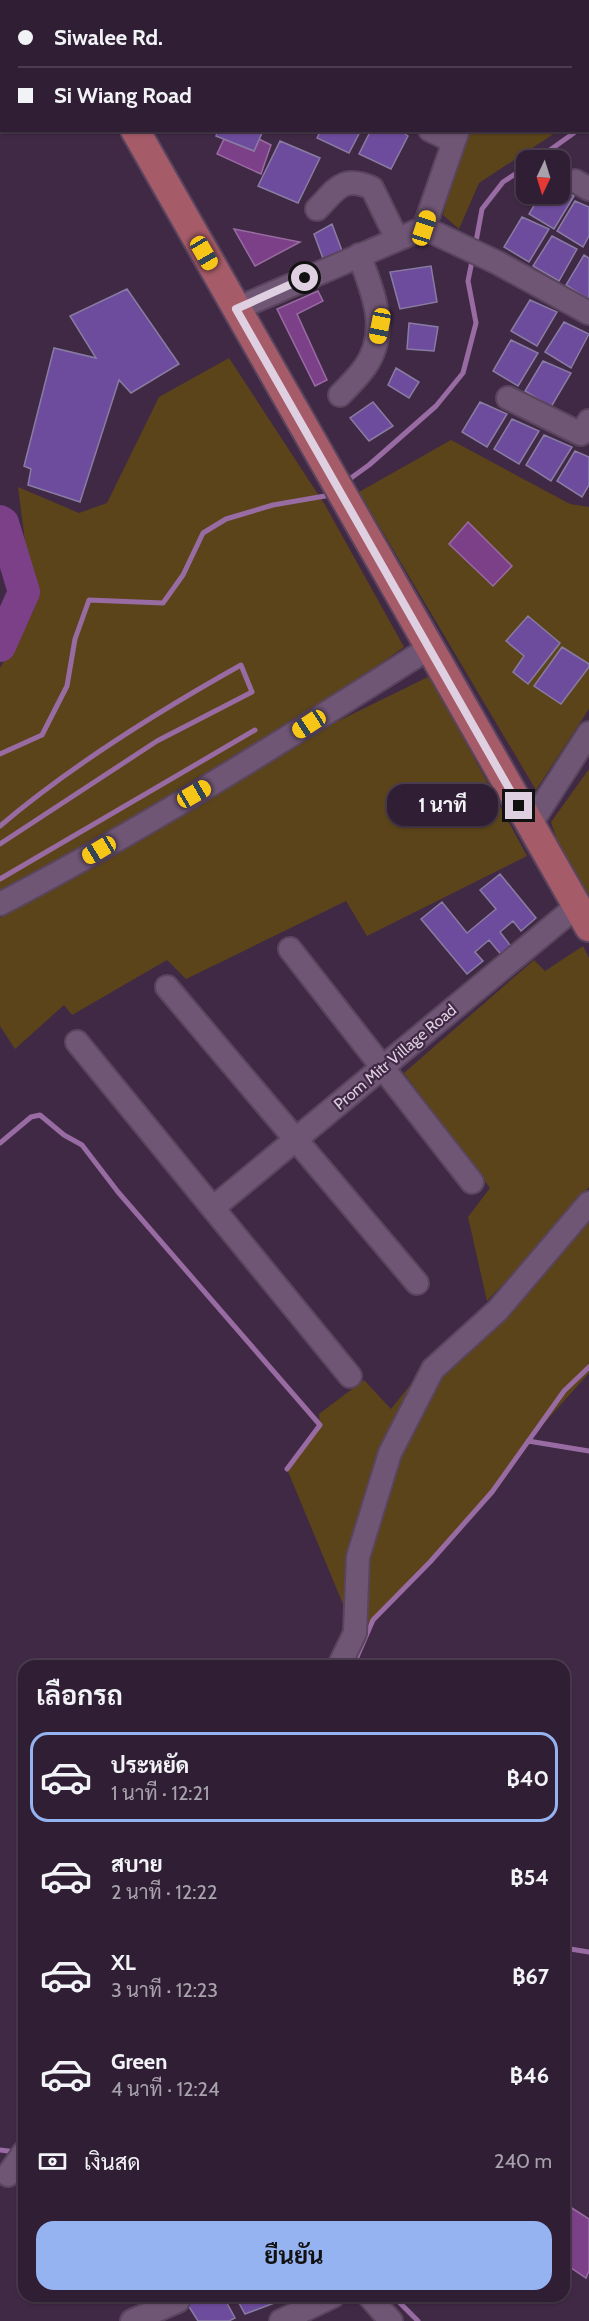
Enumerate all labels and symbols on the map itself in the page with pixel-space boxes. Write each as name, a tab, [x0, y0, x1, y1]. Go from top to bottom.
north arrow	[516, 150, 570, 204]
car	[410, 208, 438, 248]
car	[187, 233, 221, 273]
route start	[291, 264, 318, 291]
car	[368, 307, 392, 345]
car	[289, 707, 329, 741]
car	[174, 777, 214, 811]
callout: 1 นาที	[387, 785, 498, 827]
route end	[505, 792, 532, 819]
car	[79, 833, 119, 867]
street label: Prom Mitr Village Road	[330, 1000, 460, 1114]

